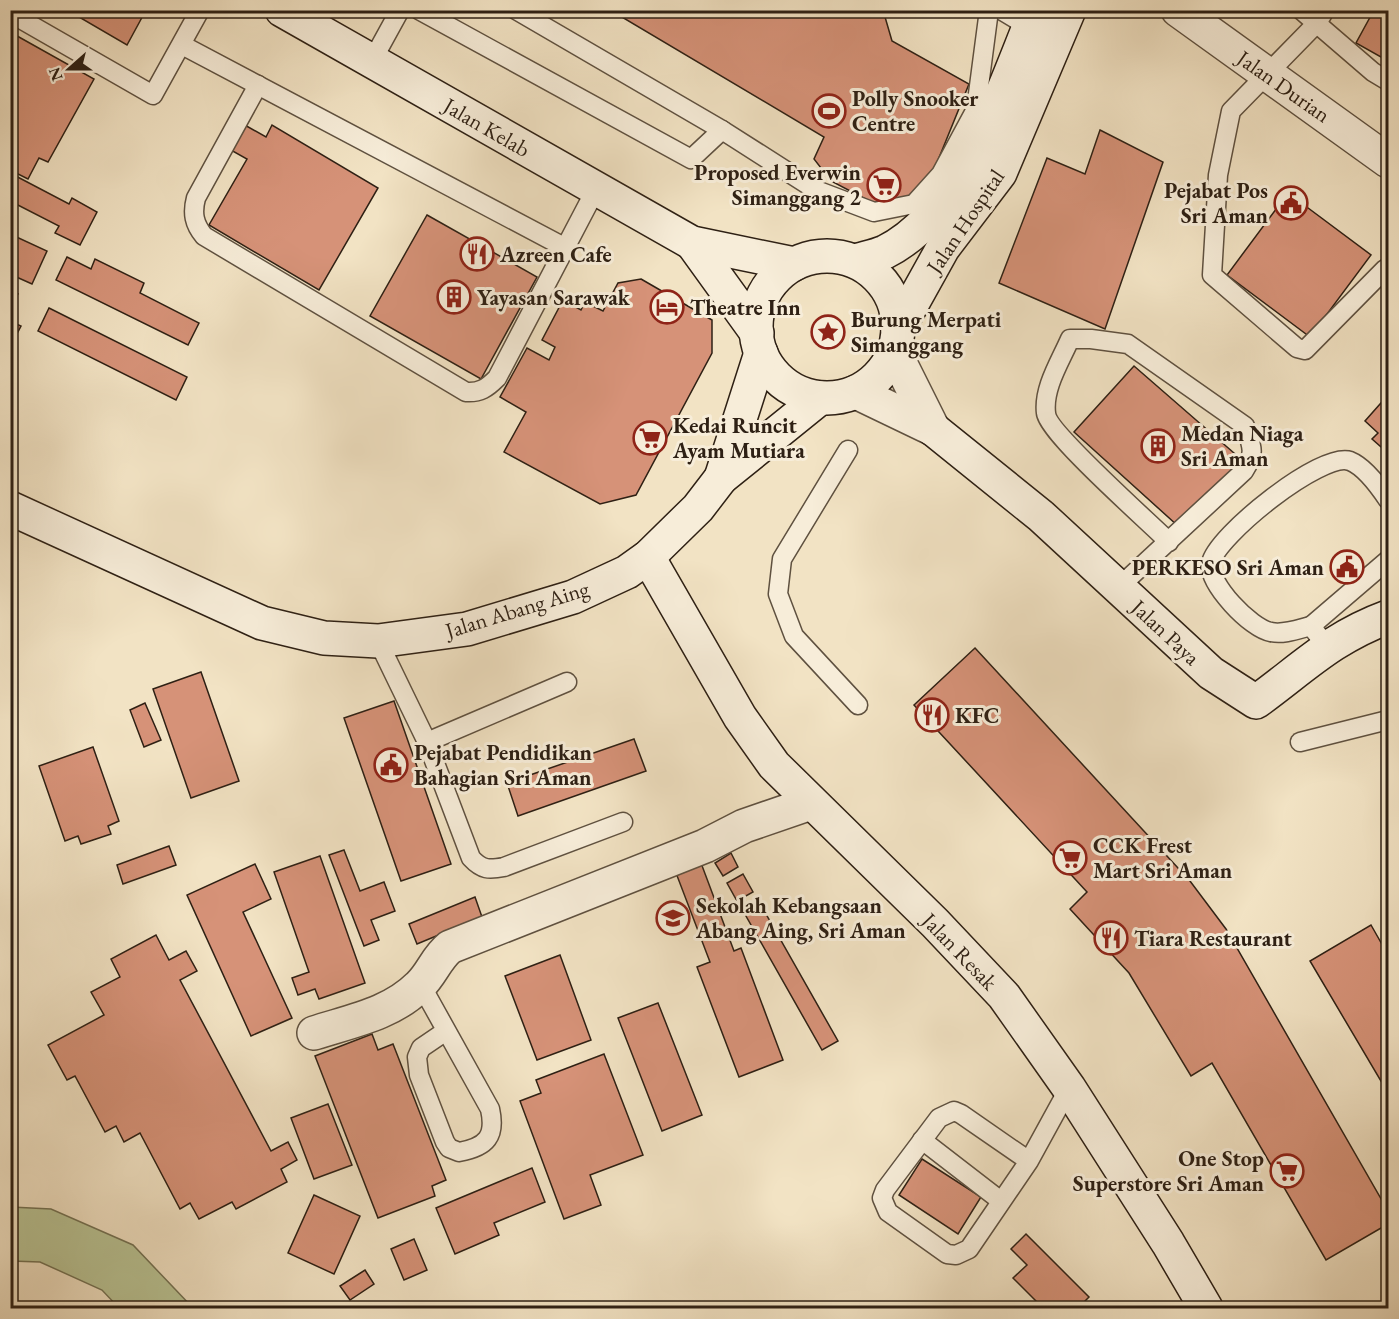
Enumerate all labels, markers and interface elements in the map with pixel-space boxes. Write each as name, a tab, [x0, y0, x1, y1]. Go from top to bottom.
north arrow	[39, 39, 99, 99]
street label: Jalan Durian	[1230, 43, 1336, 129]
text: N	[43, 64, 68, 84]
place label: Polly Snooker Centre	[852, 84, 979, 138]
street label: Jalan Kelab	[437, 90, 535, 164]
sports icon: Polly Snooker Centre	[811, 93, 847, 129]
place label: Proposed Everwin Simanggang 2	[694, 158, 862, 212]
street label: Jalan Hospital	[919, 163, 1011, 281]
supermarket icon: Proposed Everwin Simanggang 2	[866, 167, 902, 203]
place label: Pejabat Pos Sri Aman	[1164, 176, 1269, 230]
public building icon: Pejabat Pos Sri Aman	[1273, 185, 1309, 221]
restaurant icon: Azreen Cafe	[459, 236, 495, 272]
place label: Azreen Cafe	[499, 240, 612, 269]
building icon: Yayasan Sarawak	[436, 279, 472, 315]
place label: Yayasan Sarawak	[477, 283, 631, 312]
hotel icon: Theatre Inn	[649, 289, 685, 325]
place label: Theatre Inn	[690, 293, 801, 322]
place label: Burung Merpati Simanggang	[851, 305, 1002, 359]
place icon: Burung Merpati Simanggang	[810, 314, 846, 350]
place label: Kedai Runcit Ayam Mutiara	[672, 411, 805, 465]
place label: Medan Niaga Sri Aman	[1181, 419, 1304, 473]
supermarket icon: Kedai Runcit Ayam Mutiara	[632, 420, 668, 456]
building icon: Medan Niaga Sri Aman	[1140, 428, 1176, 464]
public building icon: PERKESO Sri Aman	[1329, 549, 1365, 585]
place label: PERKESO Sri Aman	[1132, 553, 1325, 582]
street label: Jalan Abang Aing	[440, 574, 593, 646]
street label: Jalan Paya	[1124, 592, 1206, 672]
restaurant icon: KFC	[914, 697, 950, 733]
place label: KFC	[955, 701, 999, 730]
place label: Pejabat Pendidikan Bahagian Sri Aman	[414, 738, 593, 792]
public building icon: Pejabat Pendidikan Bahagian Sri Aman	[373, 747, 409, 783]
place label: CCK Frest Mart Sri Aman	[1093, 831, 1233, 885]
supermarket icon: CCK Frest Mart Sri Aman	[1052, 840, 1088, 876]
place label: Sekolah Kebangsaan Abang Aing, Sri Aman	[695, 891, 906, 945]
school or university icon: Sekolah Kebangsaan Abang Aing, Sri Aman	[655, 900, 691, 936]
street label: Jalan Resak	[914, 905, 1004, 997]
restaurant icon: Tiara Restaurant	[1093, 920, 1129, 956]
place label: Tiara Restaurant	[1134, 924, 1293, 953]
place label: One Stop Superstore Sri Aman	[1073, 1144, 1265, 1198]
supermarket icon: One Stop Superstore Sri Aman	[1269, 1153, 1305, 1189]

